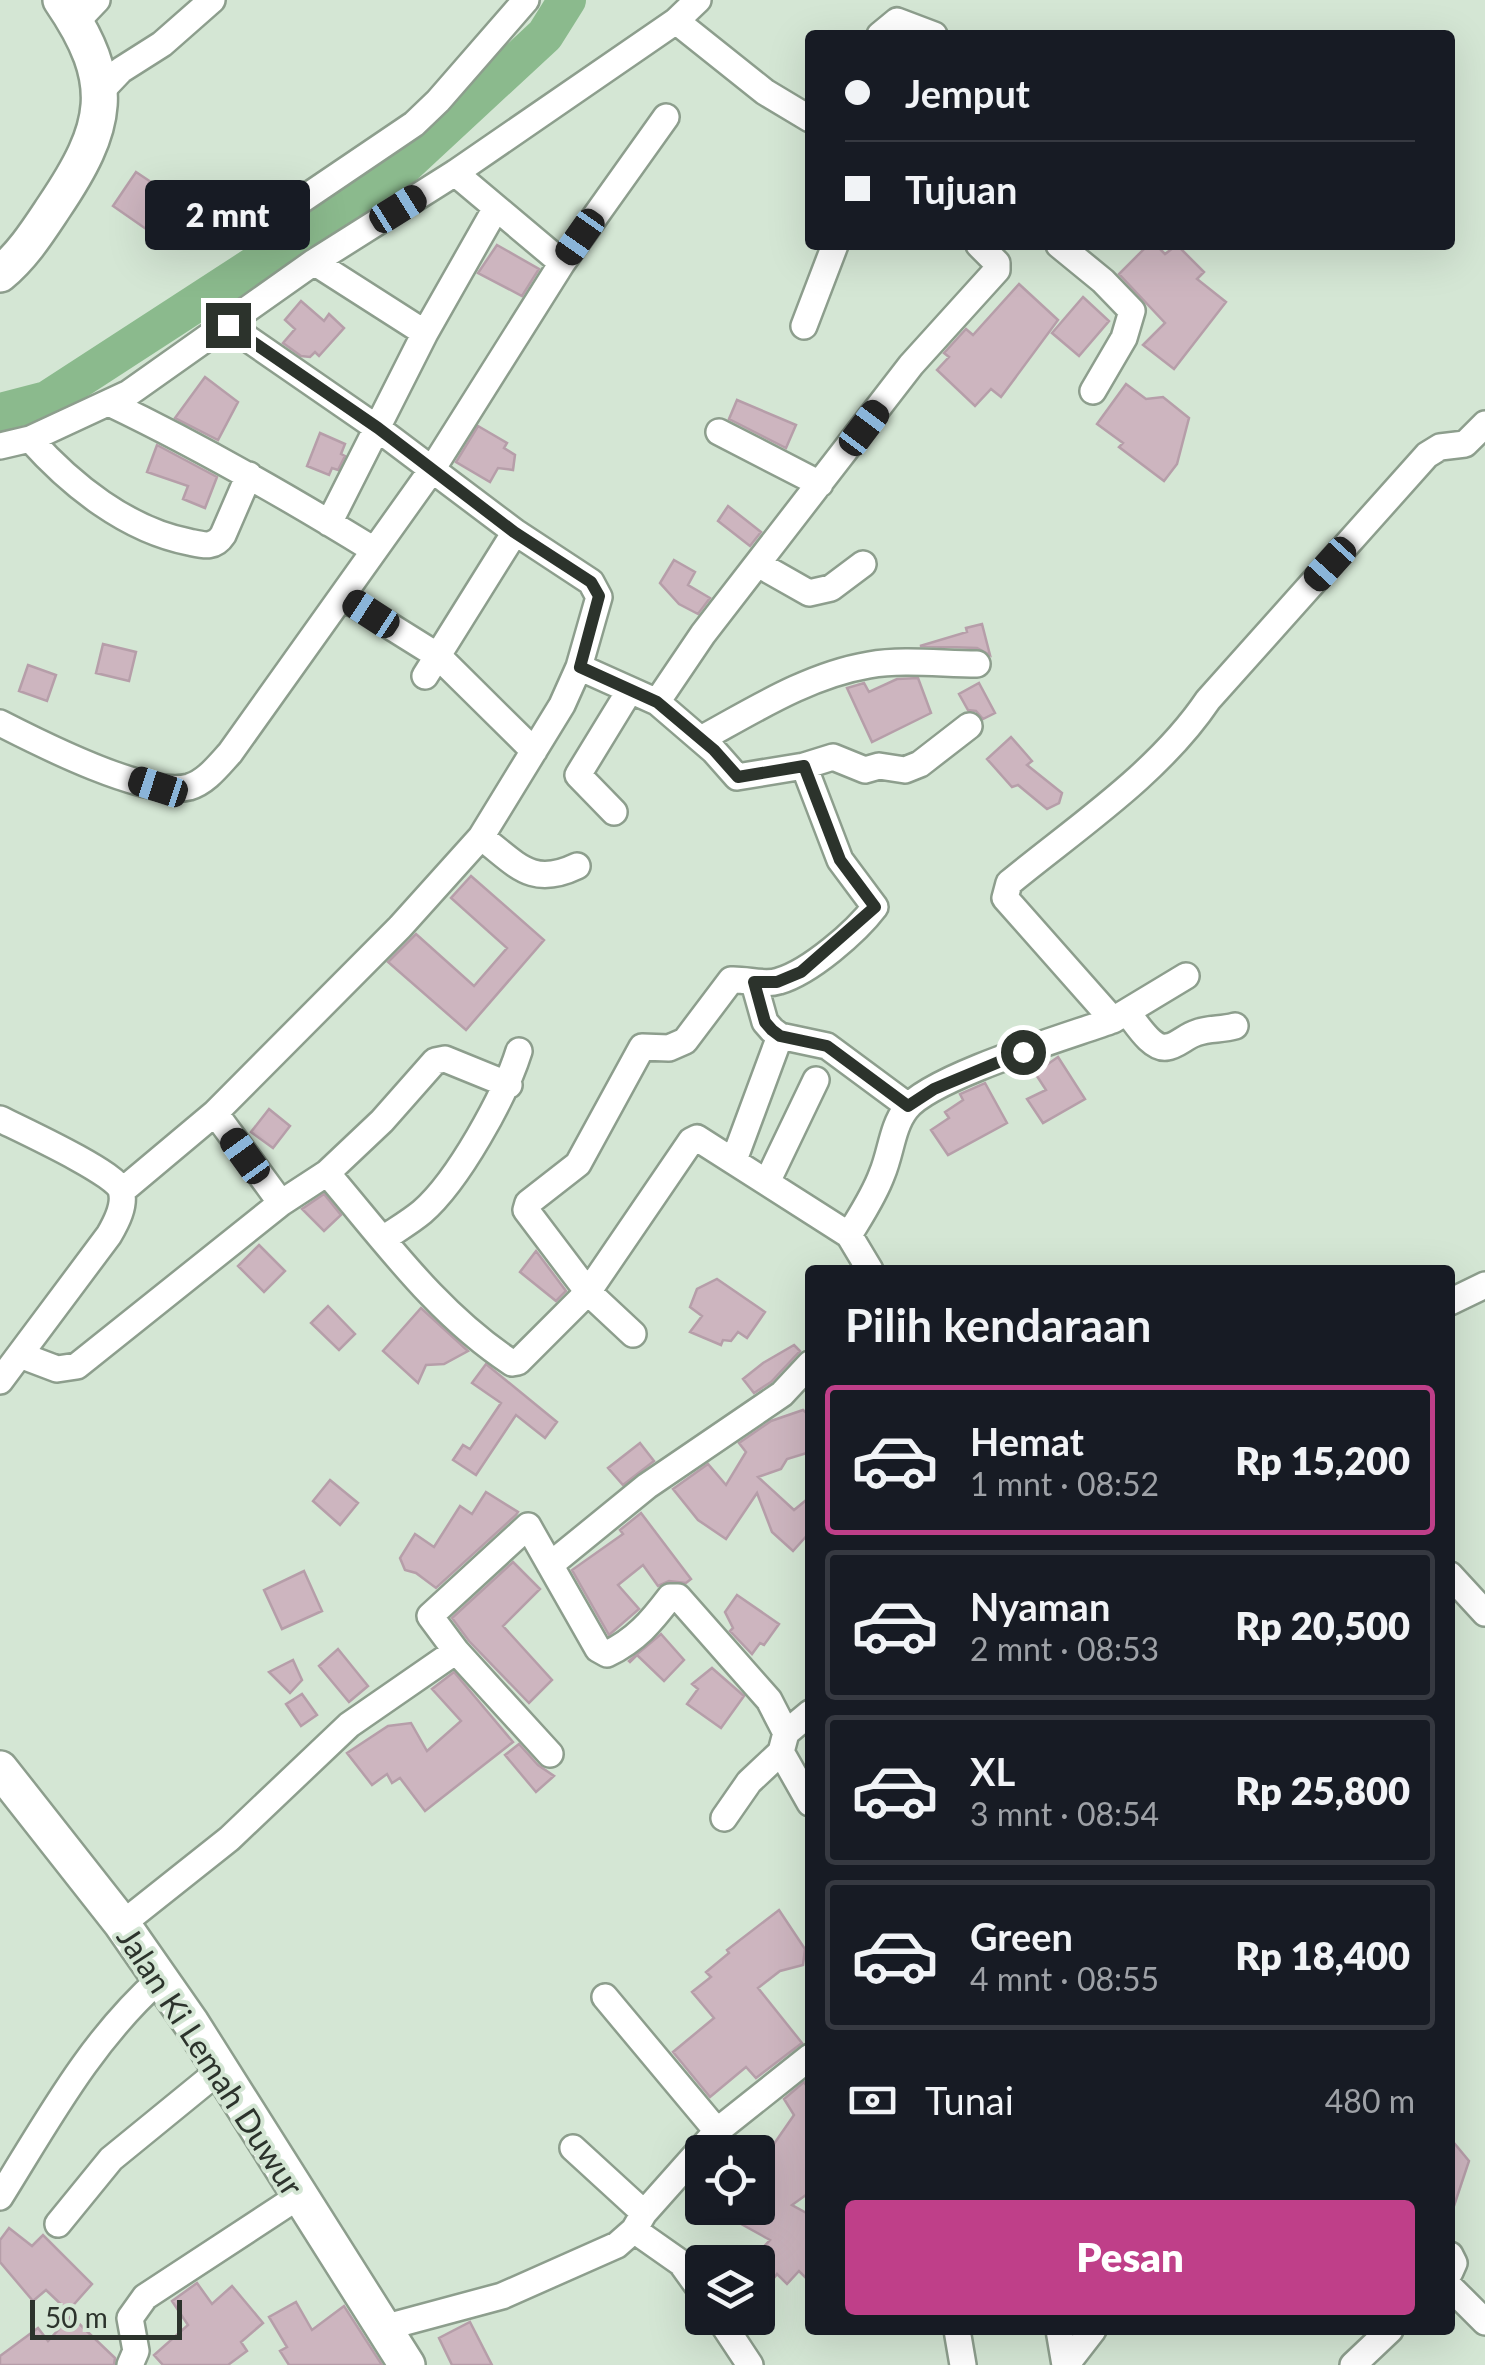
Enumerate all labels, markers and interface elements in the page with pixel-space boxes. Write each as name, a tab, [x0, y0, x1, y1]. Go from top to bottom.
text: Jemput	[905, 70, 1030, 116]
text: Tujuan	[905, 166, 1018, 212]
callout: 2 mnt	[146, 180, 310, 250]
car	[365, 180, 431, 238]
text: 2 mnt	[186, 195, 269, 234]
car	[551, 204, 609, 270]
route end	[206, 303, 251, 348]
car	[834, 395, 894, 461]
car	[1299, 532, 1361, 596]
car	[338, 585, 404, 643]
car	[125, 763, 191, 811]
route start	[1001, 1030, 1046, 1075]
car	[215, 1123, 275, 1189]
text: Pilih kendaraan	[845, 1298, 1151, 1352]
icon: car	[850, 1415, 940, 1505]
text: Hemat	[970, 1418, 1084, 1464]
text: Rp 15,200	[1235, 1437, 1410, 1483]
text: 1 mnt · 08:52	[970, 1464, 1159, 1503]
icon: car	[850, 1580, 940, 1670]
text: Nyaman	[970, 1583, 1110, 1629]
text: Rp 20,500	[1235, 1602, 1410, 1648]
text: 2 mnt · 08:53	[970, 1629, 1159, 1668]
icon: car	[850, 1745, 940, 1835]
text: XL	[970, 1748, 1015, 1794]
text: Rp 25,800	[1235, 1767, 1410, 1813]
text: 3 mnt · 08:54	[970, 1794, 1159, 1833]
icon: car	[850, 1910, 940, 2000]
text: Green	[970, 1913, 1073, 1959]
street label: Jalan Ki Lemah Duwur	[110, 1919, 313, 2203]
text: Rp 18,400	[1235, 1932, 1410, 1978]
text: 4 mnt · 08:55	[970, 1959, 1159, 1998]
icon: cash	[845, 2073, 900, 2128]
text: Tunai	[925, 2077, 1014, 2123]
text: 480 m	[1325, 2081, 1415, 2120]
map controls	[685, 2135, 775, 2335]
button: locate	[685, 2135, 775, 2225]
button: Pesan	[845, 2200, 1415, 2315]
button: layers	[685, 2245, 775, 2335]
scale bar	[30, 2295, 182, 2340]
text: 50 m	[45, 2300, 108, 2334]

